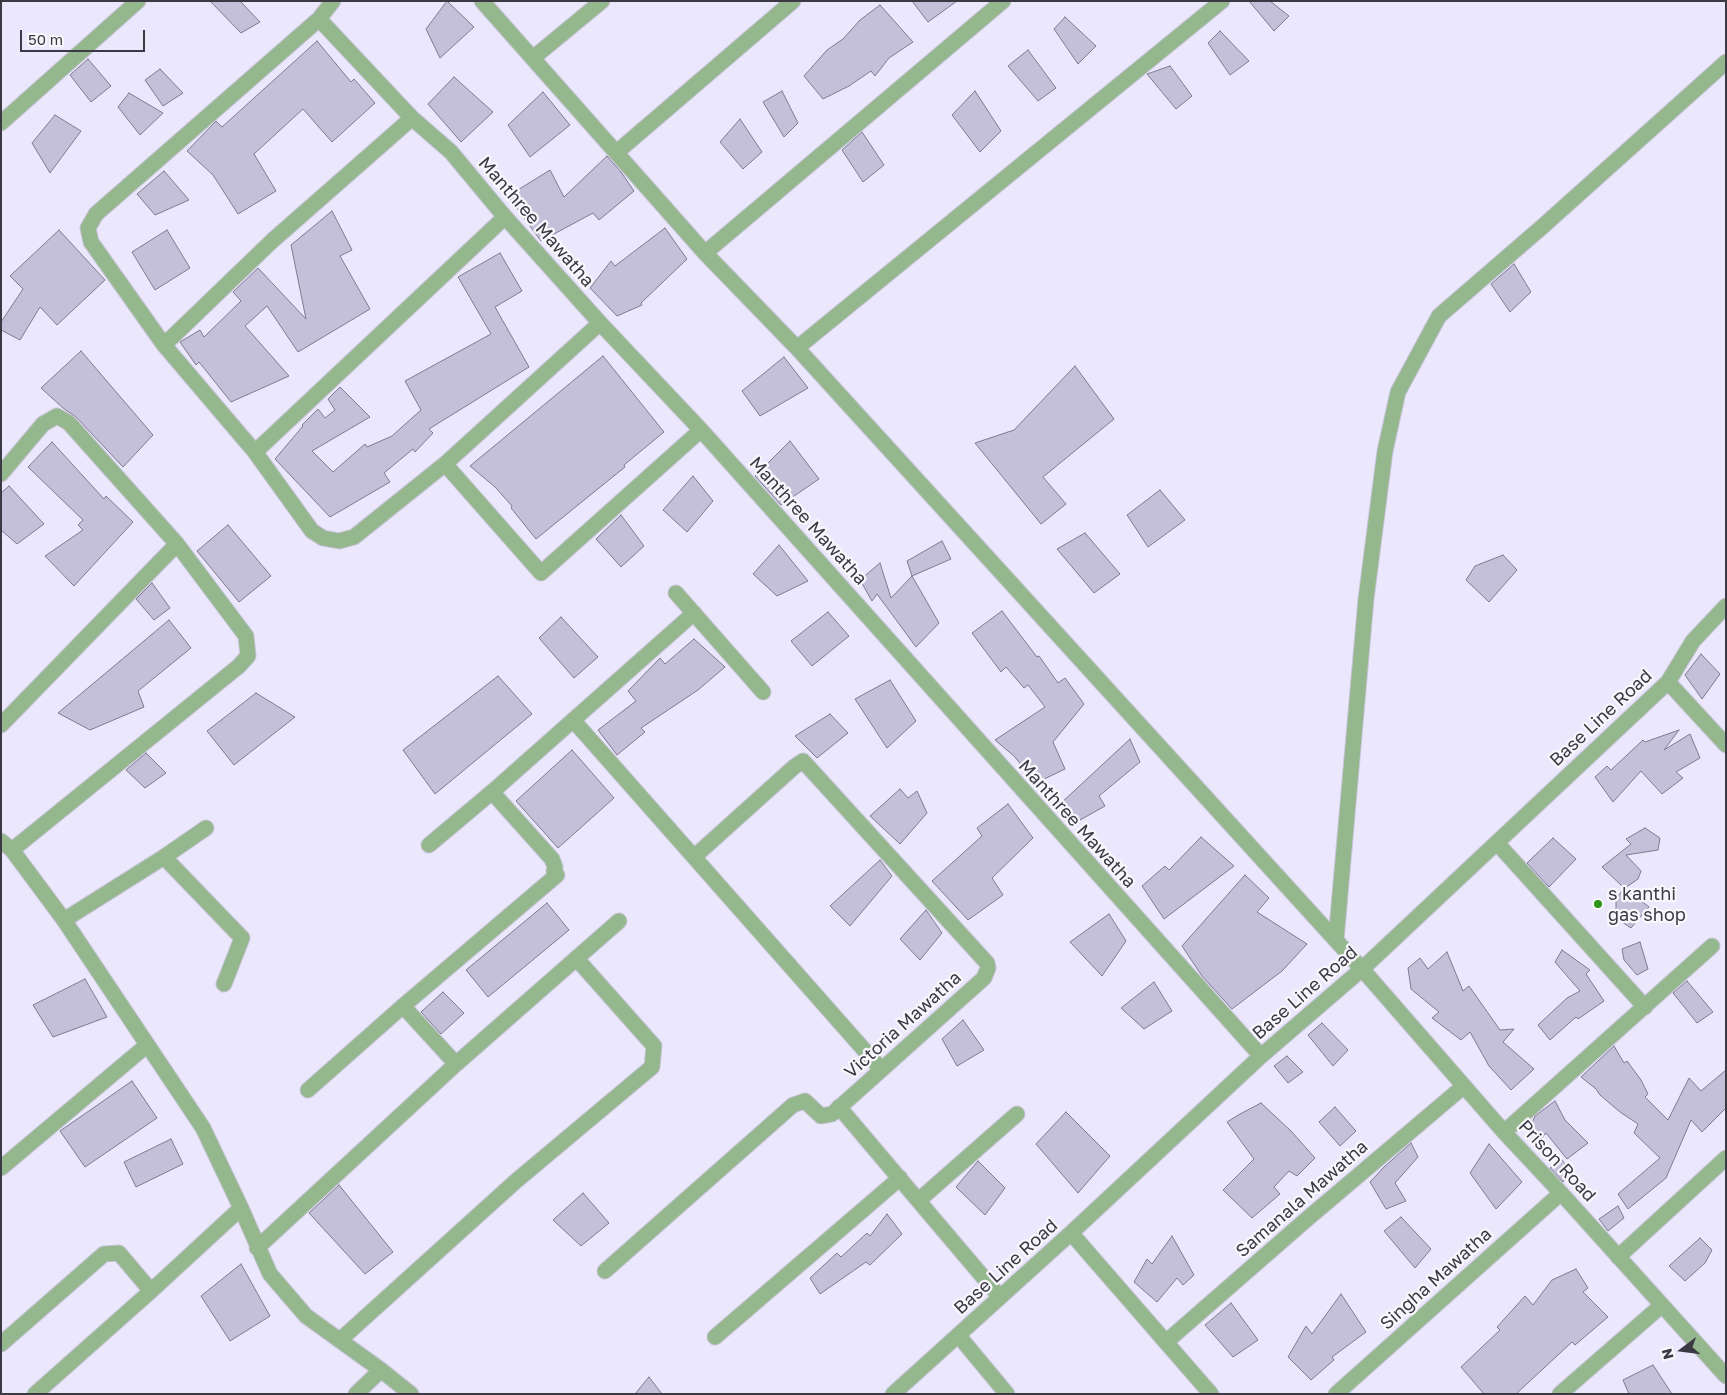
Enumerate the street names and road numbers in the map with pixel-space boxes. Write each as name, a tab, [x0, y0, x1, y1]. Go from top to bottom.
street label: Manthree Mawatha	[474, 153, 598, 291]
street label: Manthree Mawatha	[745, 452, 871, 590]
street label: Base Line Road	[1545, 665, 1657, 771]
street label: Manthree Mawatha	[1014, 755, 1140, 893]
street label: Base Line Road	[1248, 942, 1362, 1044]
street label: Victoria Mawatha	[840, 967, 966, 1083]
street label: Prison Road	[1514, 1116, 1600, 1206]
street label: Samanala Mawatha	[1232, 1136, 1372, 1262]
street label: Base Line Road	[950, 1215, 1062, 1319]
street label: Singha Mawatha	[1376, 1223, 1496, 1335]

